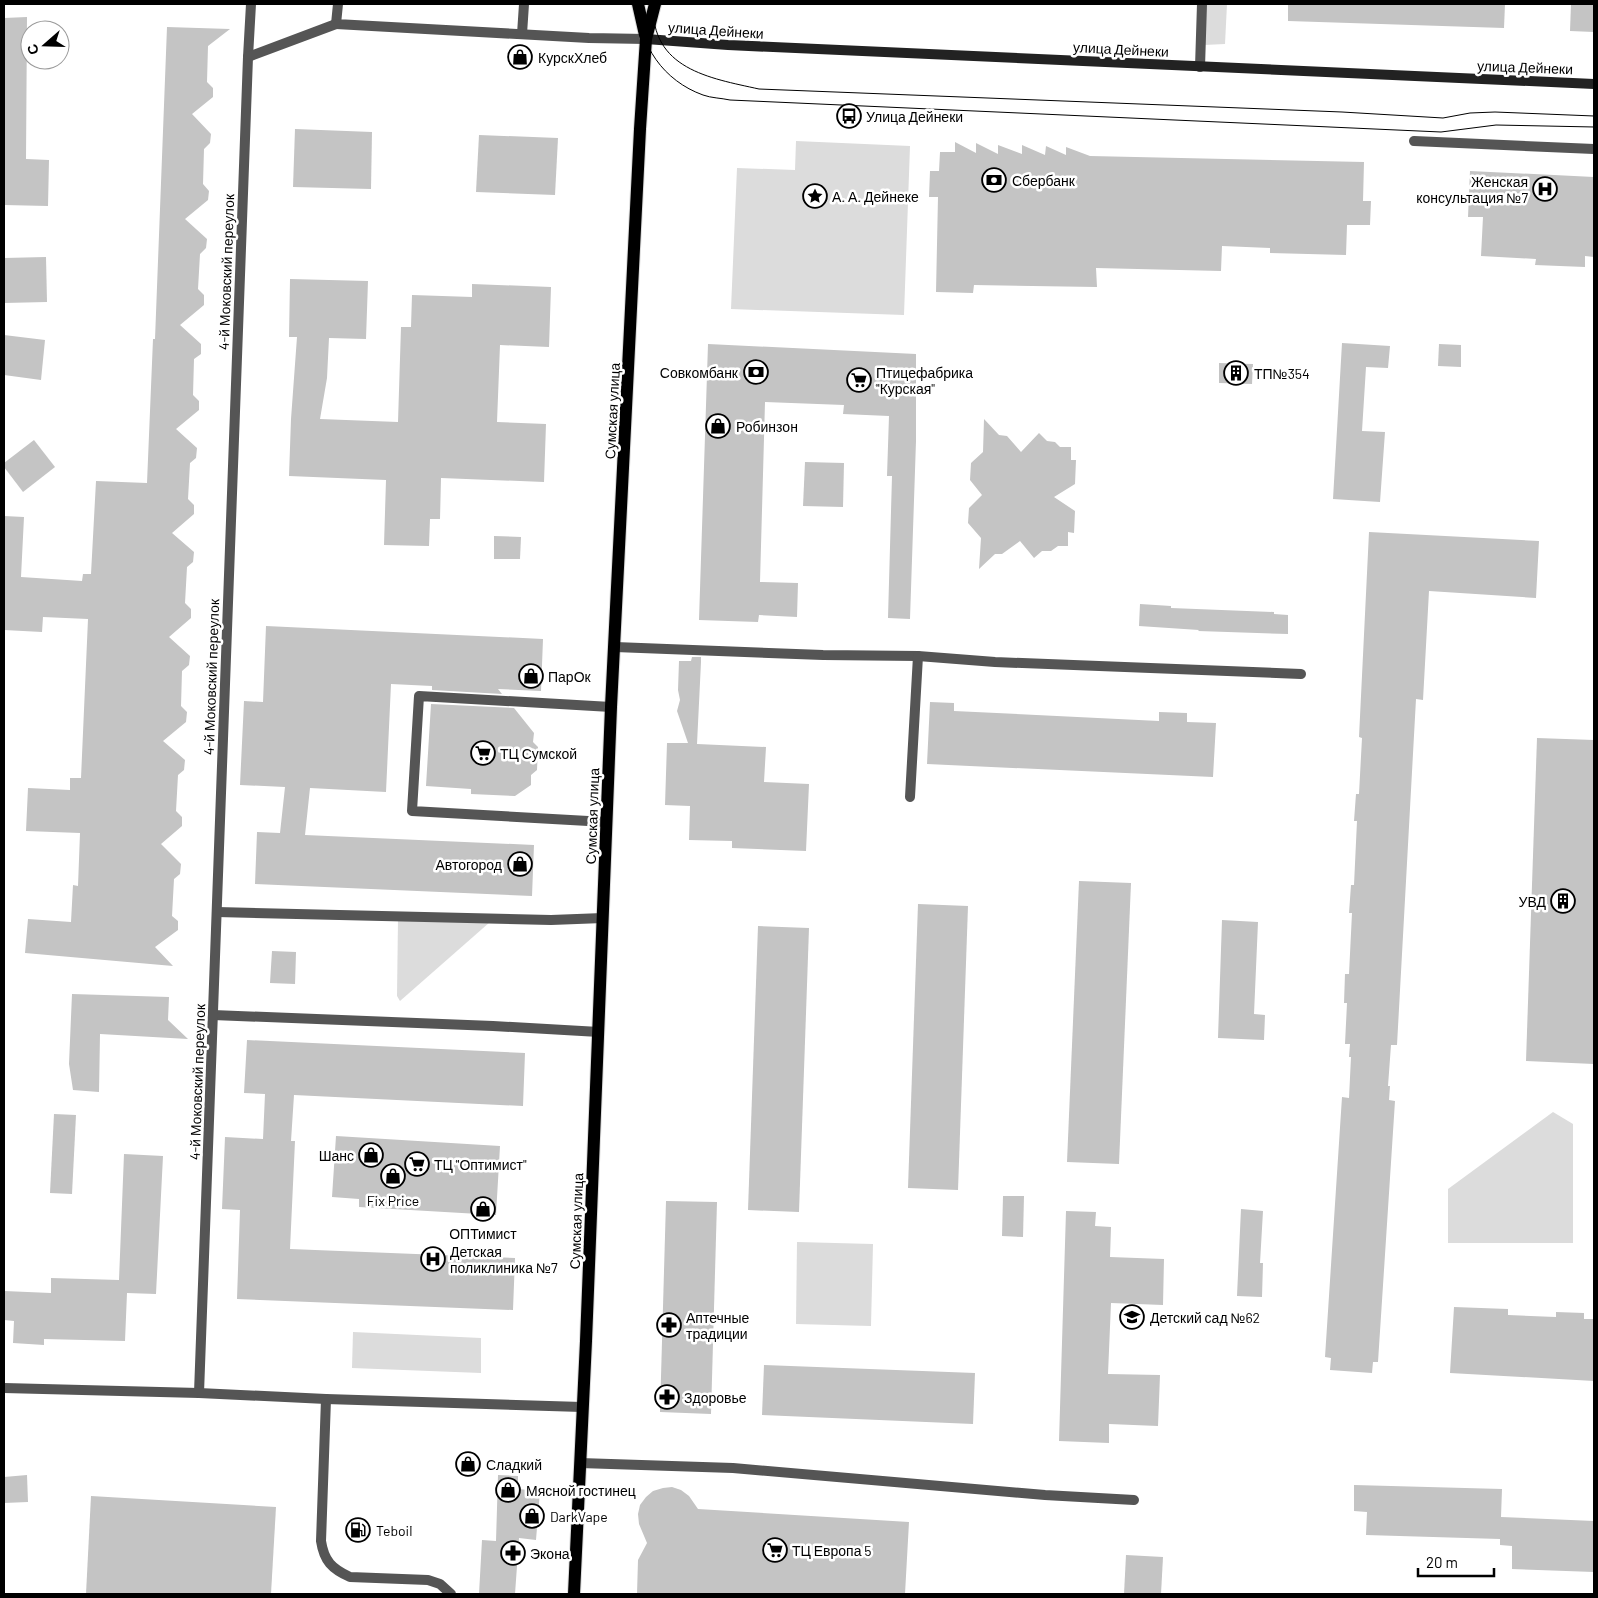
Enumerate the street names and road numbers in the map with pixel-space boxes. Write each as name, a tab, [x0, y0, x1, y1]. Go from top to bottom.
street label: улица Дейнеки	[668, 18, 764, 42]
street label: улица Дейнеки	[1073, 38, 1169, 60]
street label: улица Дейнеки	[1477, 57, 1573, 77]
street label: 4-й Моковский переулок	[215, 193, 237, 350]
street label: Сумская улица	[601, 362, 623, 460]
street label: 4-й Моковский переулок	[200, 598, 222, 755]
street label: Сумская улица	[582, 767, 602, 865]
street label: 4-й Моковский переулок	[186, 1003, 208, 1160]
street label: Сумская улица	[566, 1172, 586, 1270]

